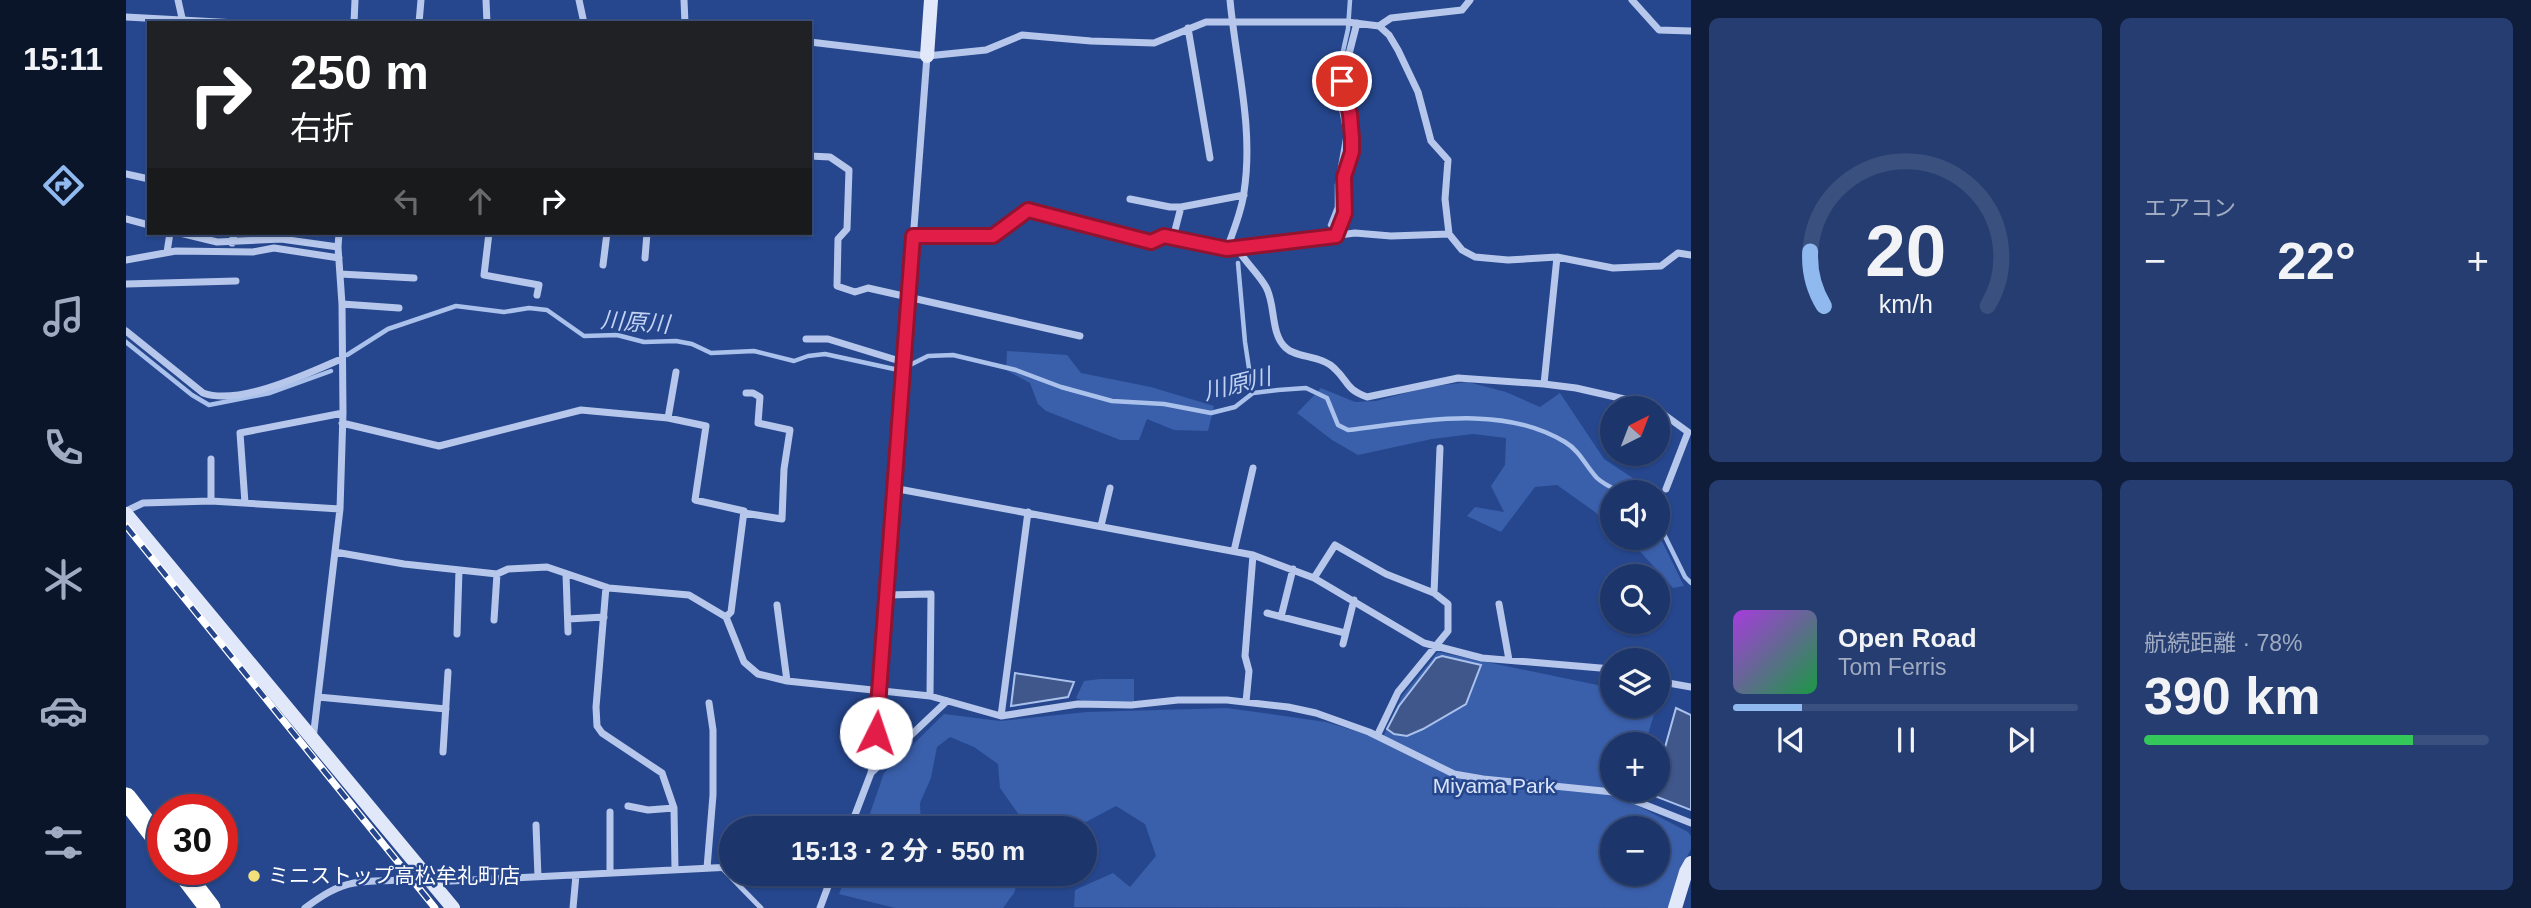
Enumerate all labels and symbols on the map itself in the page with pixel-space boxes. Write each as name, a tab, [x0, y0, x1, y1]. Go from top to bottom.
pin	[1312, 51, 1372, 111]
water label: 川原川	[600, 307, 673, 338]
water label: 川原川	[1200, 362, 1277, 405]
north arrow	[1600, 396, 1670, 466]
position arrow	[839, 696, 913, 770]
park label: Miyama Park	[1433, 774, 1556, 797]
speed limit sign: 30	[147, 794, 238, 885]
place label: ミニストップ高松牟礼町店	[268, 864, 520, 887]
marker: ミニストップ高松牟礼町店	[246, 868, 262, 884]

